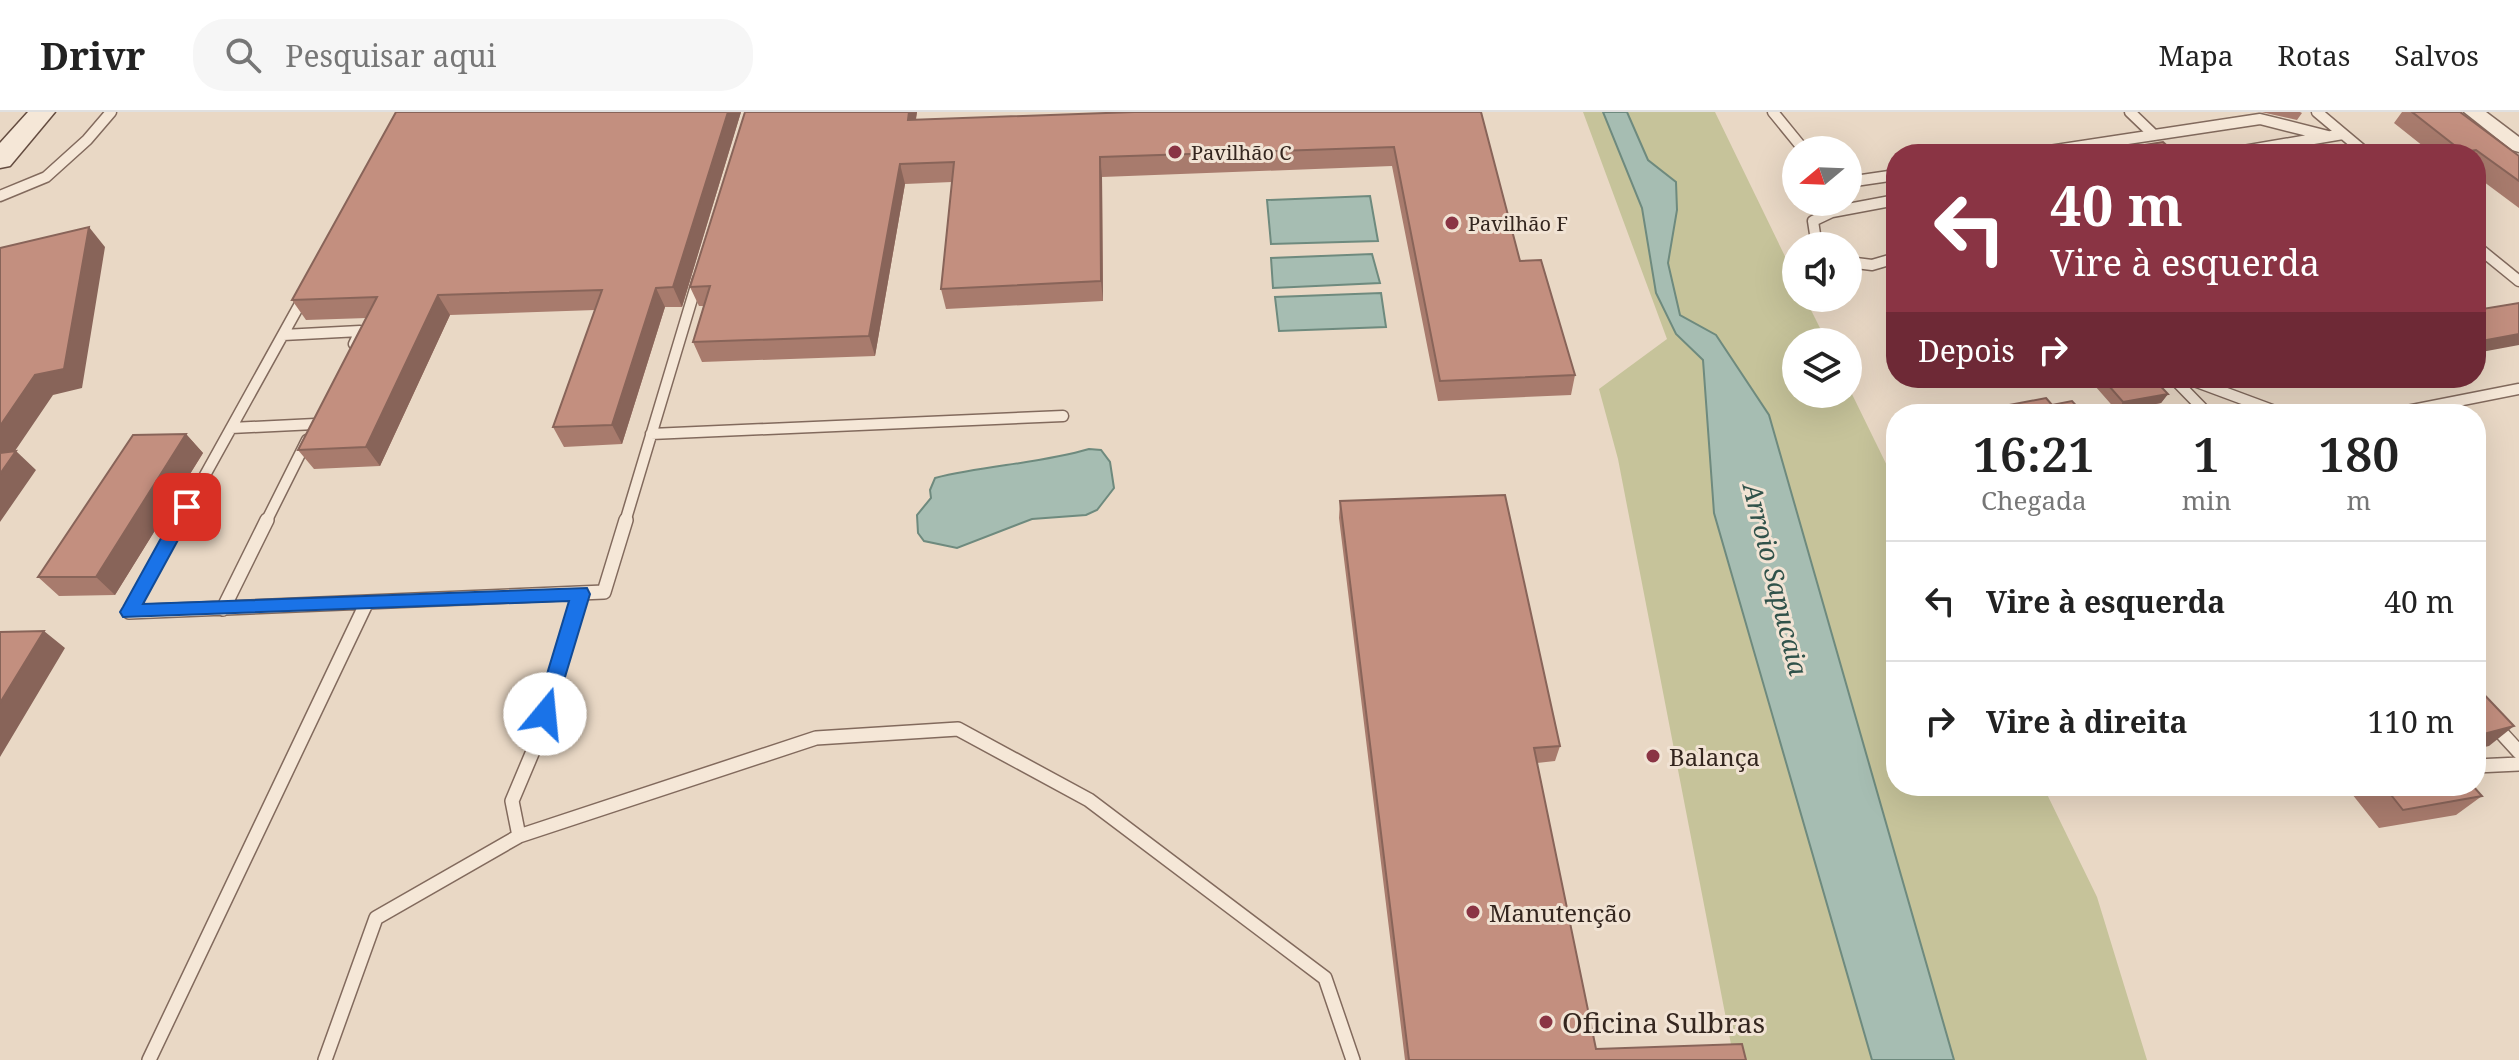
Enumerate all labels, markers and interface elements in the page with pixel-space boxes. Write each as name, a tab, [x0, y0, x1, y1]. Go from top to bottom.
search box	[193, 19, 753, 91]
text: Drivr	[40, 29, 145, 81]
icon: search	[221, 33, 265, 77]
text: Pesquisar aqui	[285, 35, 496, 76]
text: Mapa	[2159, 36, 2234, 74]
text: Rotas	[2278, 36, 2350, 74]
text: Salvos	[2394, 36, 2479, 74]
north arrow	[1782, 136, 1862, 216]
map controls	[1782, 136, 1862, 408]
place label: Pavilhão C	[1191, 139, 1292, 166]
marker: Pavilhão C	[1166, 143, 1184, 161]
text: 40 m	[2050, 166, 2183, 242]
icon: left	[1918, 176, 2022, 280]
place label: Pavilhão F	[1468, 210, 1568, 237]
marker: Pavilhão F	[1443, 214, 1461, 232]
button: sound	[1782, 232, 1862, 312]
text: Vire à esquerda	[2050, 238, 2320, 287]
button: layers	[1782, 328, 1862, 408]
icon: right	[2031, 328, 2075, 372]
text: Depois	[1918, 330, 2015, 371]
text: 16:21	[1973, 421, 2095, 486]
text: 1	[2193, 421, 2220, 486]
text: 180	[2318, 421, 2399, 486]
pin	[153, 473, 221, 541]
water label: Arroio Sapucaia	[1734, 477, 1817, 679]
text: Chegada	[1981, 482, 2087, 518]
text: min	[2182, 482, 2231, 518]
text: m	[2346, 482, 2371, 518]
icon: arrive	[165, 485, 209, 529]
icon: left	[1918, 579, 1962, 623]
text: Vire à esquerda	[1986, 581, 2225, 622]
text: 40 m	[2384, 581, 2454, 622]
position arrow	[503, 672, 587, 756]
icon: right	[1918, 699, 1962, 743]
text: Vire à direita	[1986, 701, 2188, 742]
text: 110 m	[2368, 701, 2454, 742]
place label: Balança	[1669, 740, 1760, 773]
marker: Balança	[1644, 747, 1662, 765]
place label: Manutenção	[1489, 896, 1632, 929]
marker: Manutenção	[1464, 903, 1482, 921]
place label: Oficina Sulbras	[1562, 1003, 1765, 1041]
marker: Oficina Sulbras	[1537, 1013, 1555, 1031]

